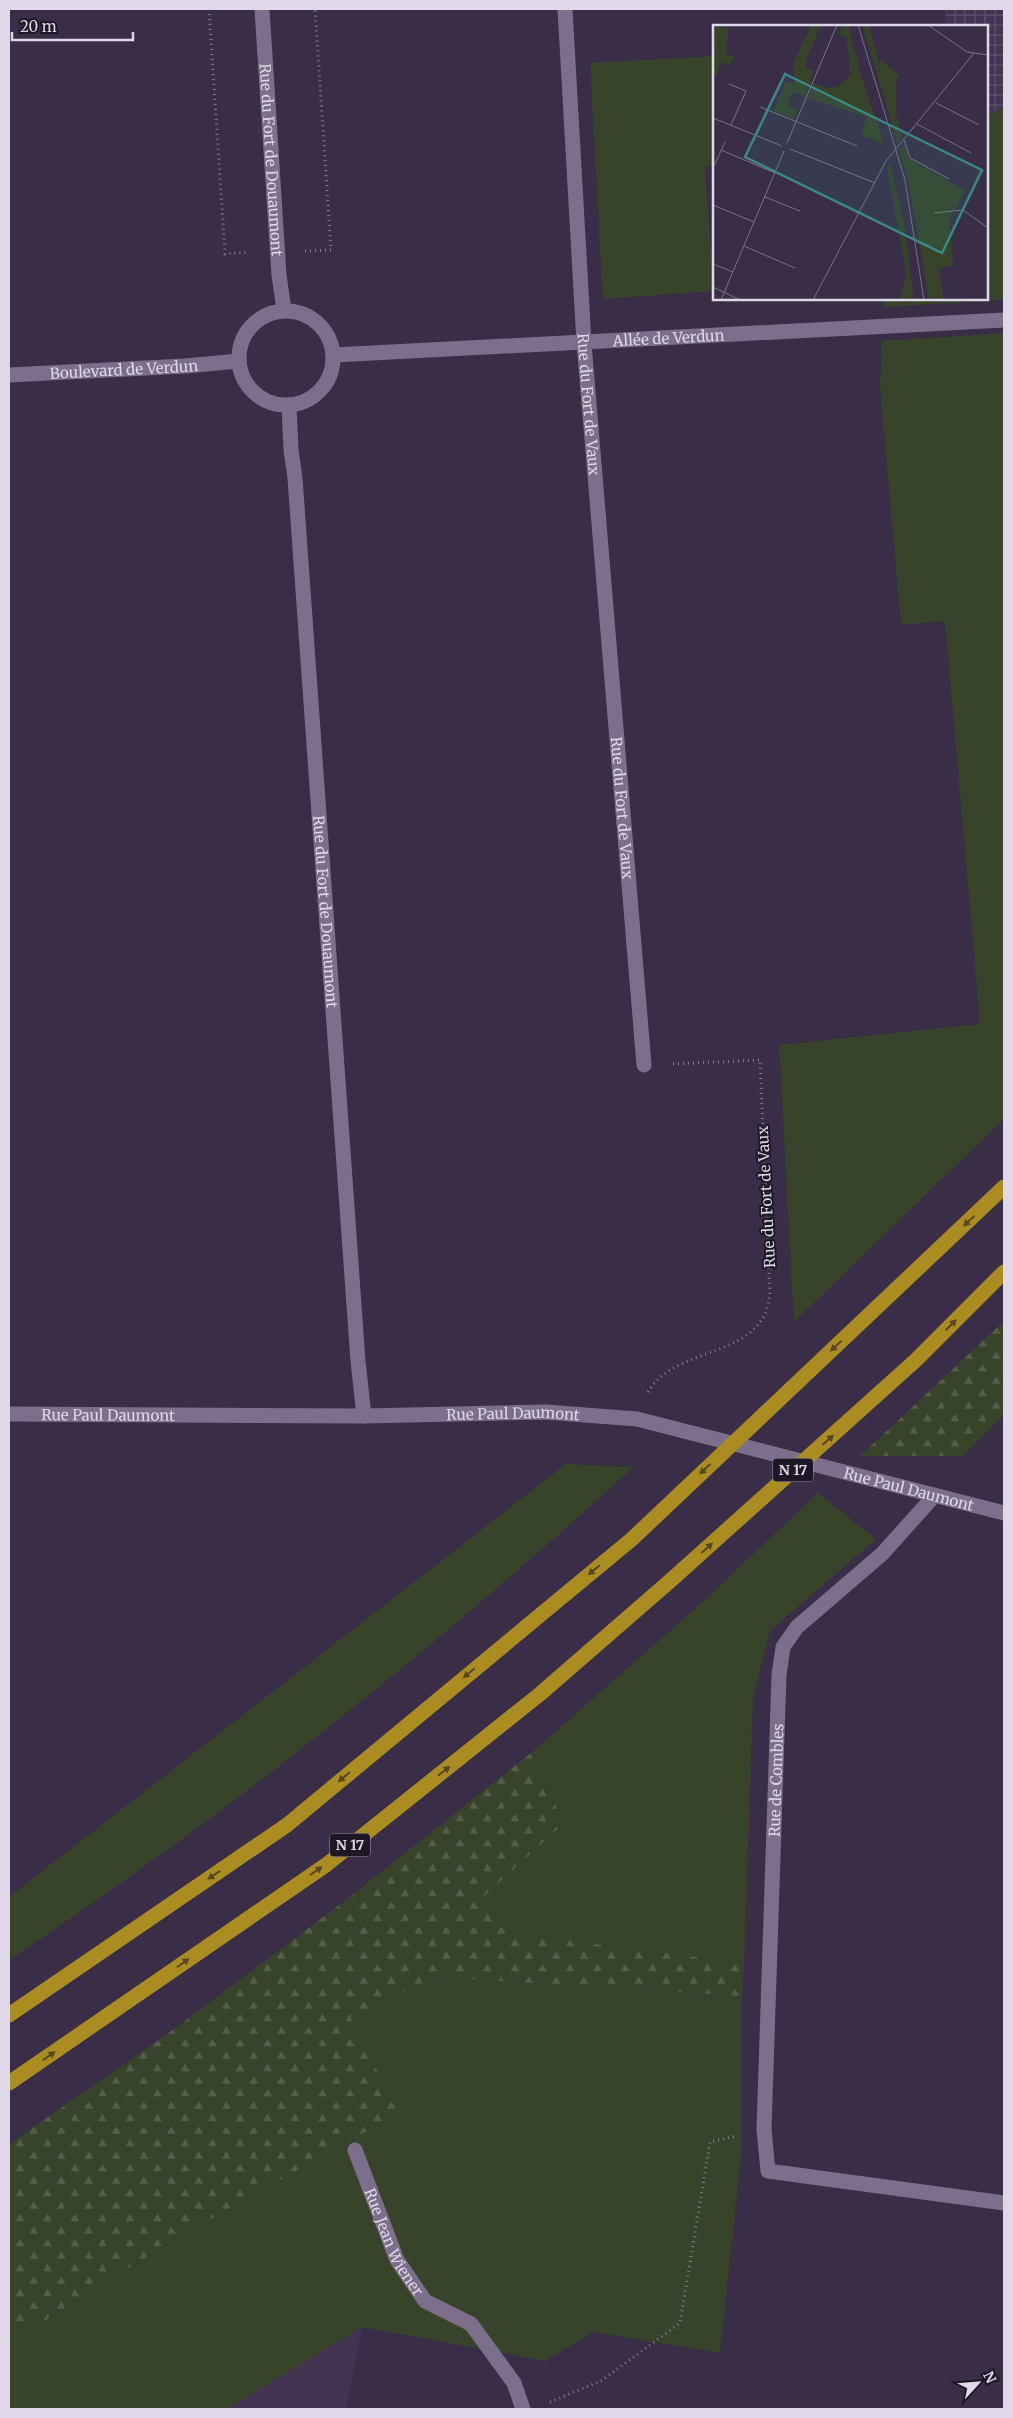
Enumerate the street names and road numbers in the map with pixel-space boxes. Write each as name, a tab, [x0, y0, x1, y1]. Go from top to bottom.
street label: Rue du Fort de Douaumont	[256, 63, 287, 257]
street label: Allée de Verdun	[611, 325, 725, 350]
street label: Rue du Fort de Vaux	[574, 333, 604, 476]
street label: Boulevard de Verdun	[49, 355, 199, 382]
street label: Rue du Fort de Vaux	[607, 736, 638, 880]
street label: Rue du Fort de Douaumont	[310, 815, 342, 1009]
street label: Rue du Fort de Vaux	[753, 1125, 779, 1269]
street label: Rue Paul Daumont	[446, 1402, 581, 1424]
street label: Rue Paul Daumont	[41, 1405, 175, 1424]
road number: N 17	[773, 1458, 813, 1482]
street label: Rue Paul Daumont	[842, 1463, 976, 1514]
street label: Rue de Combles	[764, 1723, 787, 1837]
road number: N 17	[330, 1834, 370, 1856]
street label: Rue Jean Wiener	[361, 2185, 428, 2299]

